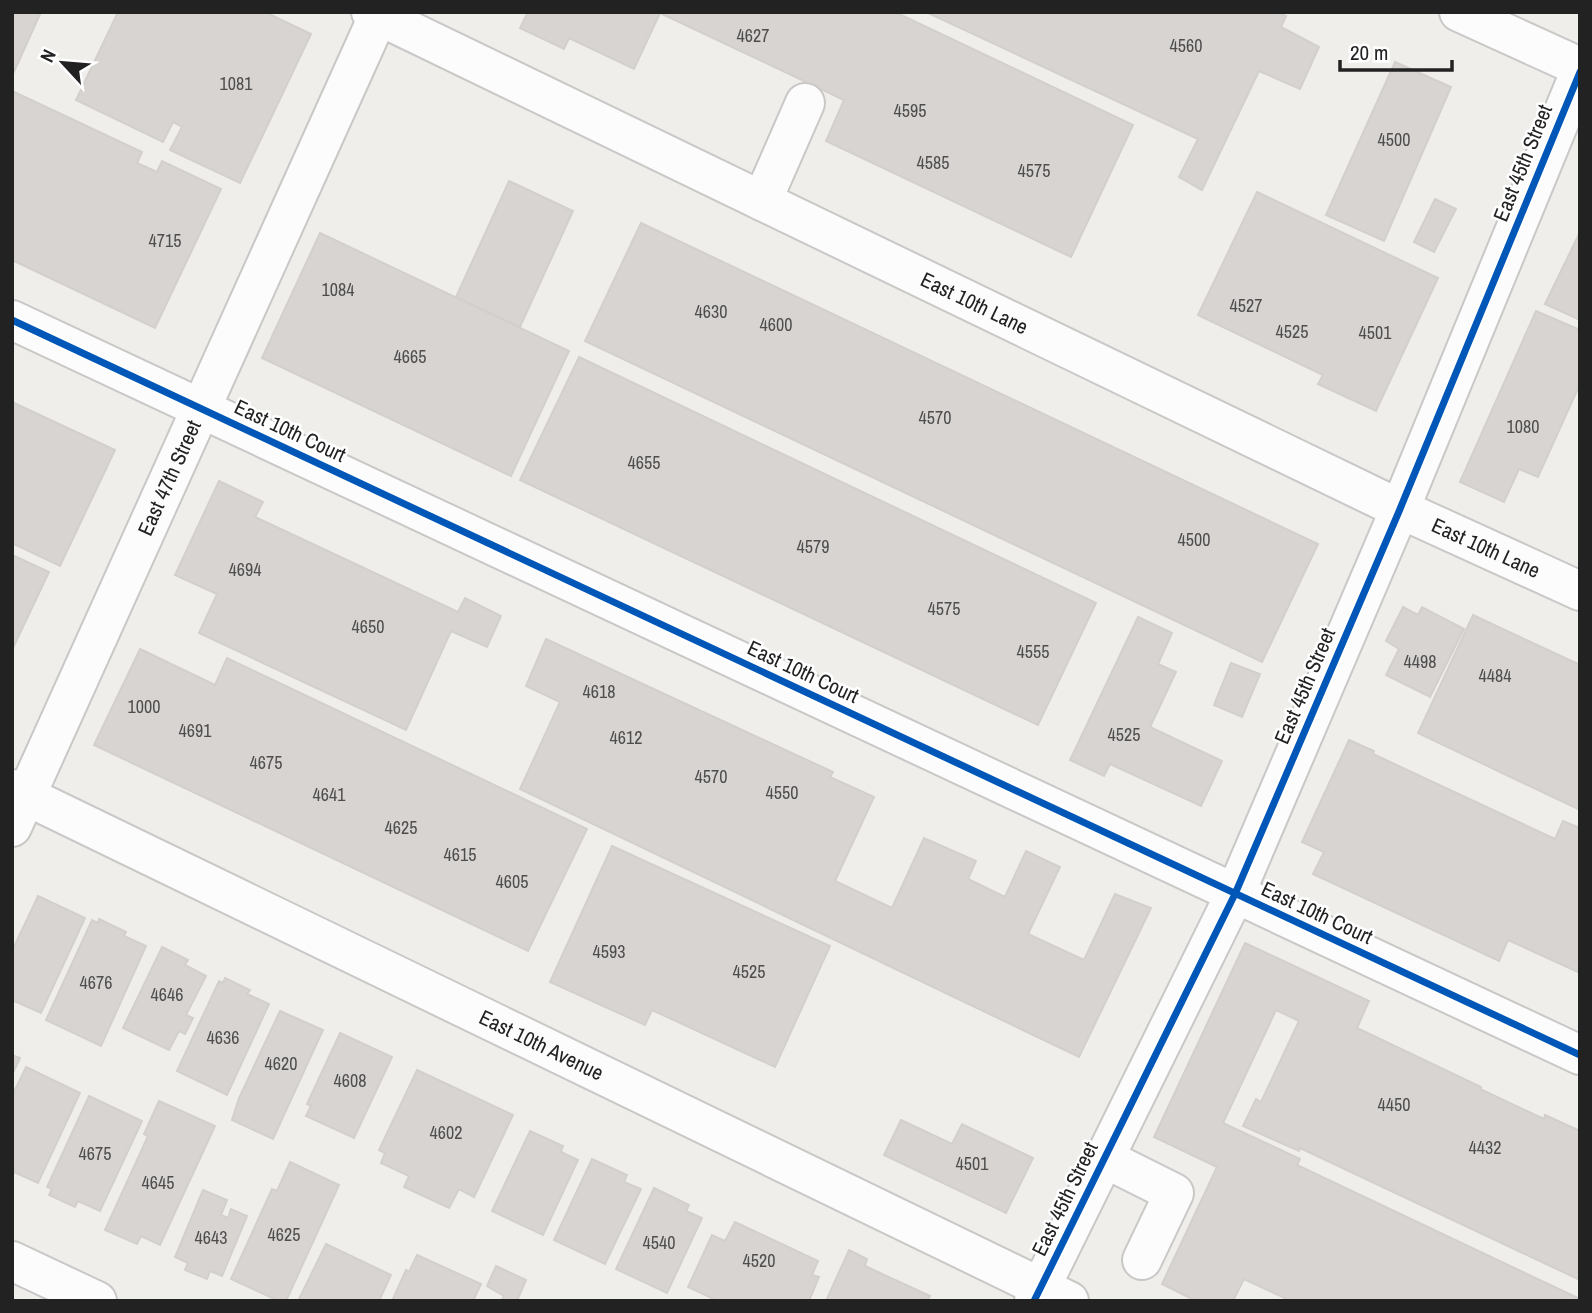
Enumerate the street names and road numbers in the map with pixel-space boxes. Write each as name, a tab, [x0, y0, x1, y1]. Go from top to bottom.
street label: East 45th Street	[1486, 100, 1559, 226]
street label: East 10th Lane	[916, 265, 1033, 341]
street label: East 10th Court	[230, 392, 351, 469]
street label: East 47th Street	[131, 415, 208, 540]
street label: East 10th Lane	[1427, 510, 1545, 585]
street label: East 45th Street	[1267, 623, 1342, 748]
street label: East 10th Court	[743, 633, 864, 710]
street label: East 10th Court	[1257, 874, 1378, 951]
street label: East 10th Avenue	[474, 1002, 608, 1087]
street label: East 45th Street	[1024, 1137, 1105, 1261]

